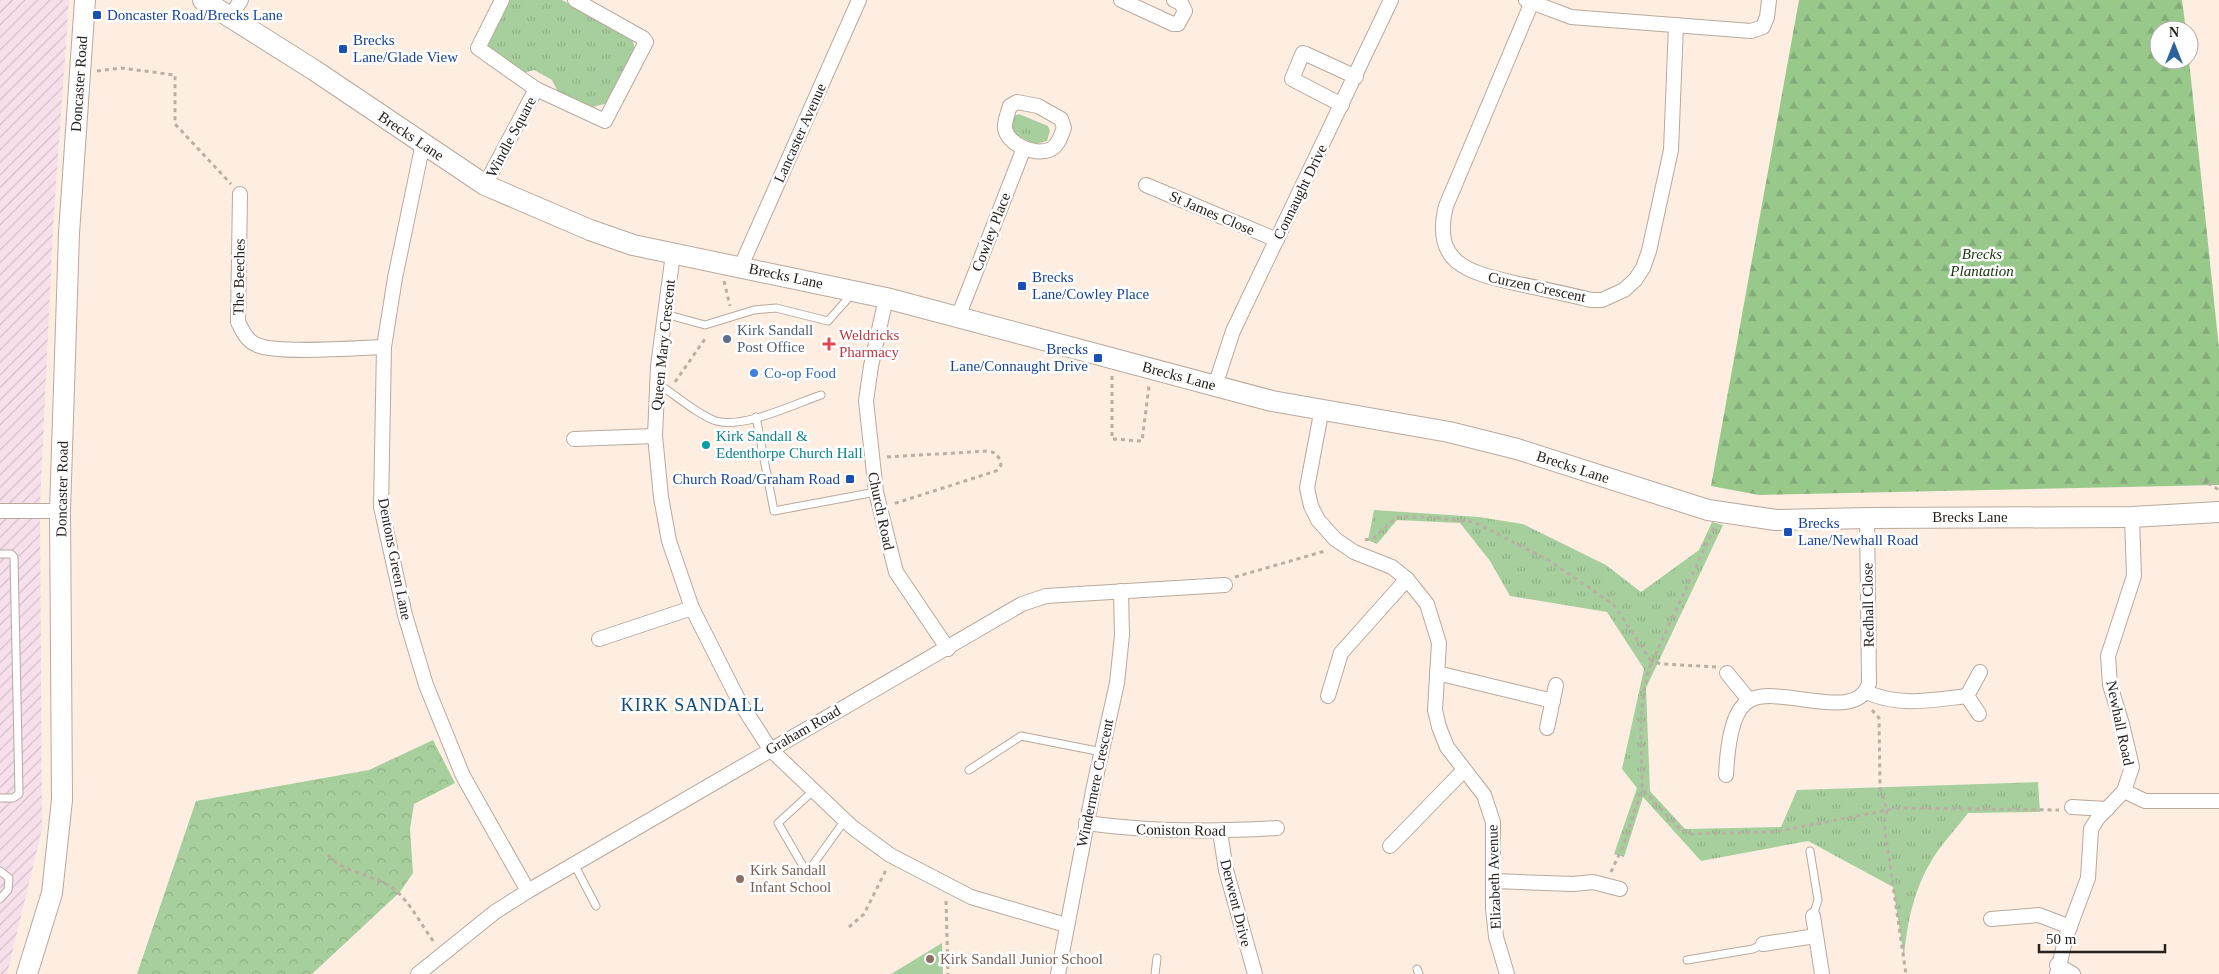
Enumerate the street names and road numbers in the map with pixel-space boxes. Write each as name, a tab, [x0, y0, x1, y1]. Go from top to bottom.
street label: Doncaster Road	[68, 35, 90, 133]
street label: Lancaster Avenue	[771, 81, 829, 185]
street label: Windle Square	[483, 94, 539, 180]
street label: Brecks Lane	[375, 108, 447, 164]
street label: Connaught Drive	[1270, 142, 1330, 242]
street label: St James Close	[1167, 188, 1257, 238]
street label: Cowley Place	[969, 190, 1013, 274]
street label: The Beeches	[230, 238, 248, 316]
street label: Brecks Lane	[747, 260, 825, 292]
street label: Curzen Crescent	[1487, 269, 1588, 305]
street label: Queen Mary Crescent	[648, 278, 678, 411]
street label: Brecks Lane	[1141, 359, 1218, 394]
street label: Doncaster Road	[53, 440, 71, 537]
street label: Brecks Lane	[1535, 448, 1612, 486]
street label: Church Road	[865, 470, 897, 552]
street label: Dentons Green Lane	[375, 497, 415, 622]
street label: Brecks Lane	[1932, 509, 2008, 525]
street label: Redhall Close	[1859, 562, 1877, 647]
street label: Newhall Road	[2103, 679, 2137, 767]
street label: Graham Road	[763, 702, 844, 758]
street label: Windermere Crescent	[1074, 717, 1117, 849]
street label: Coniston Road	[1136, 821, 1226, 839]
street label: Elizabeth Avenue	[1484, 824, 1504, 930]
street label: Derwent Drive	[1217, 858, 1255, 949]

